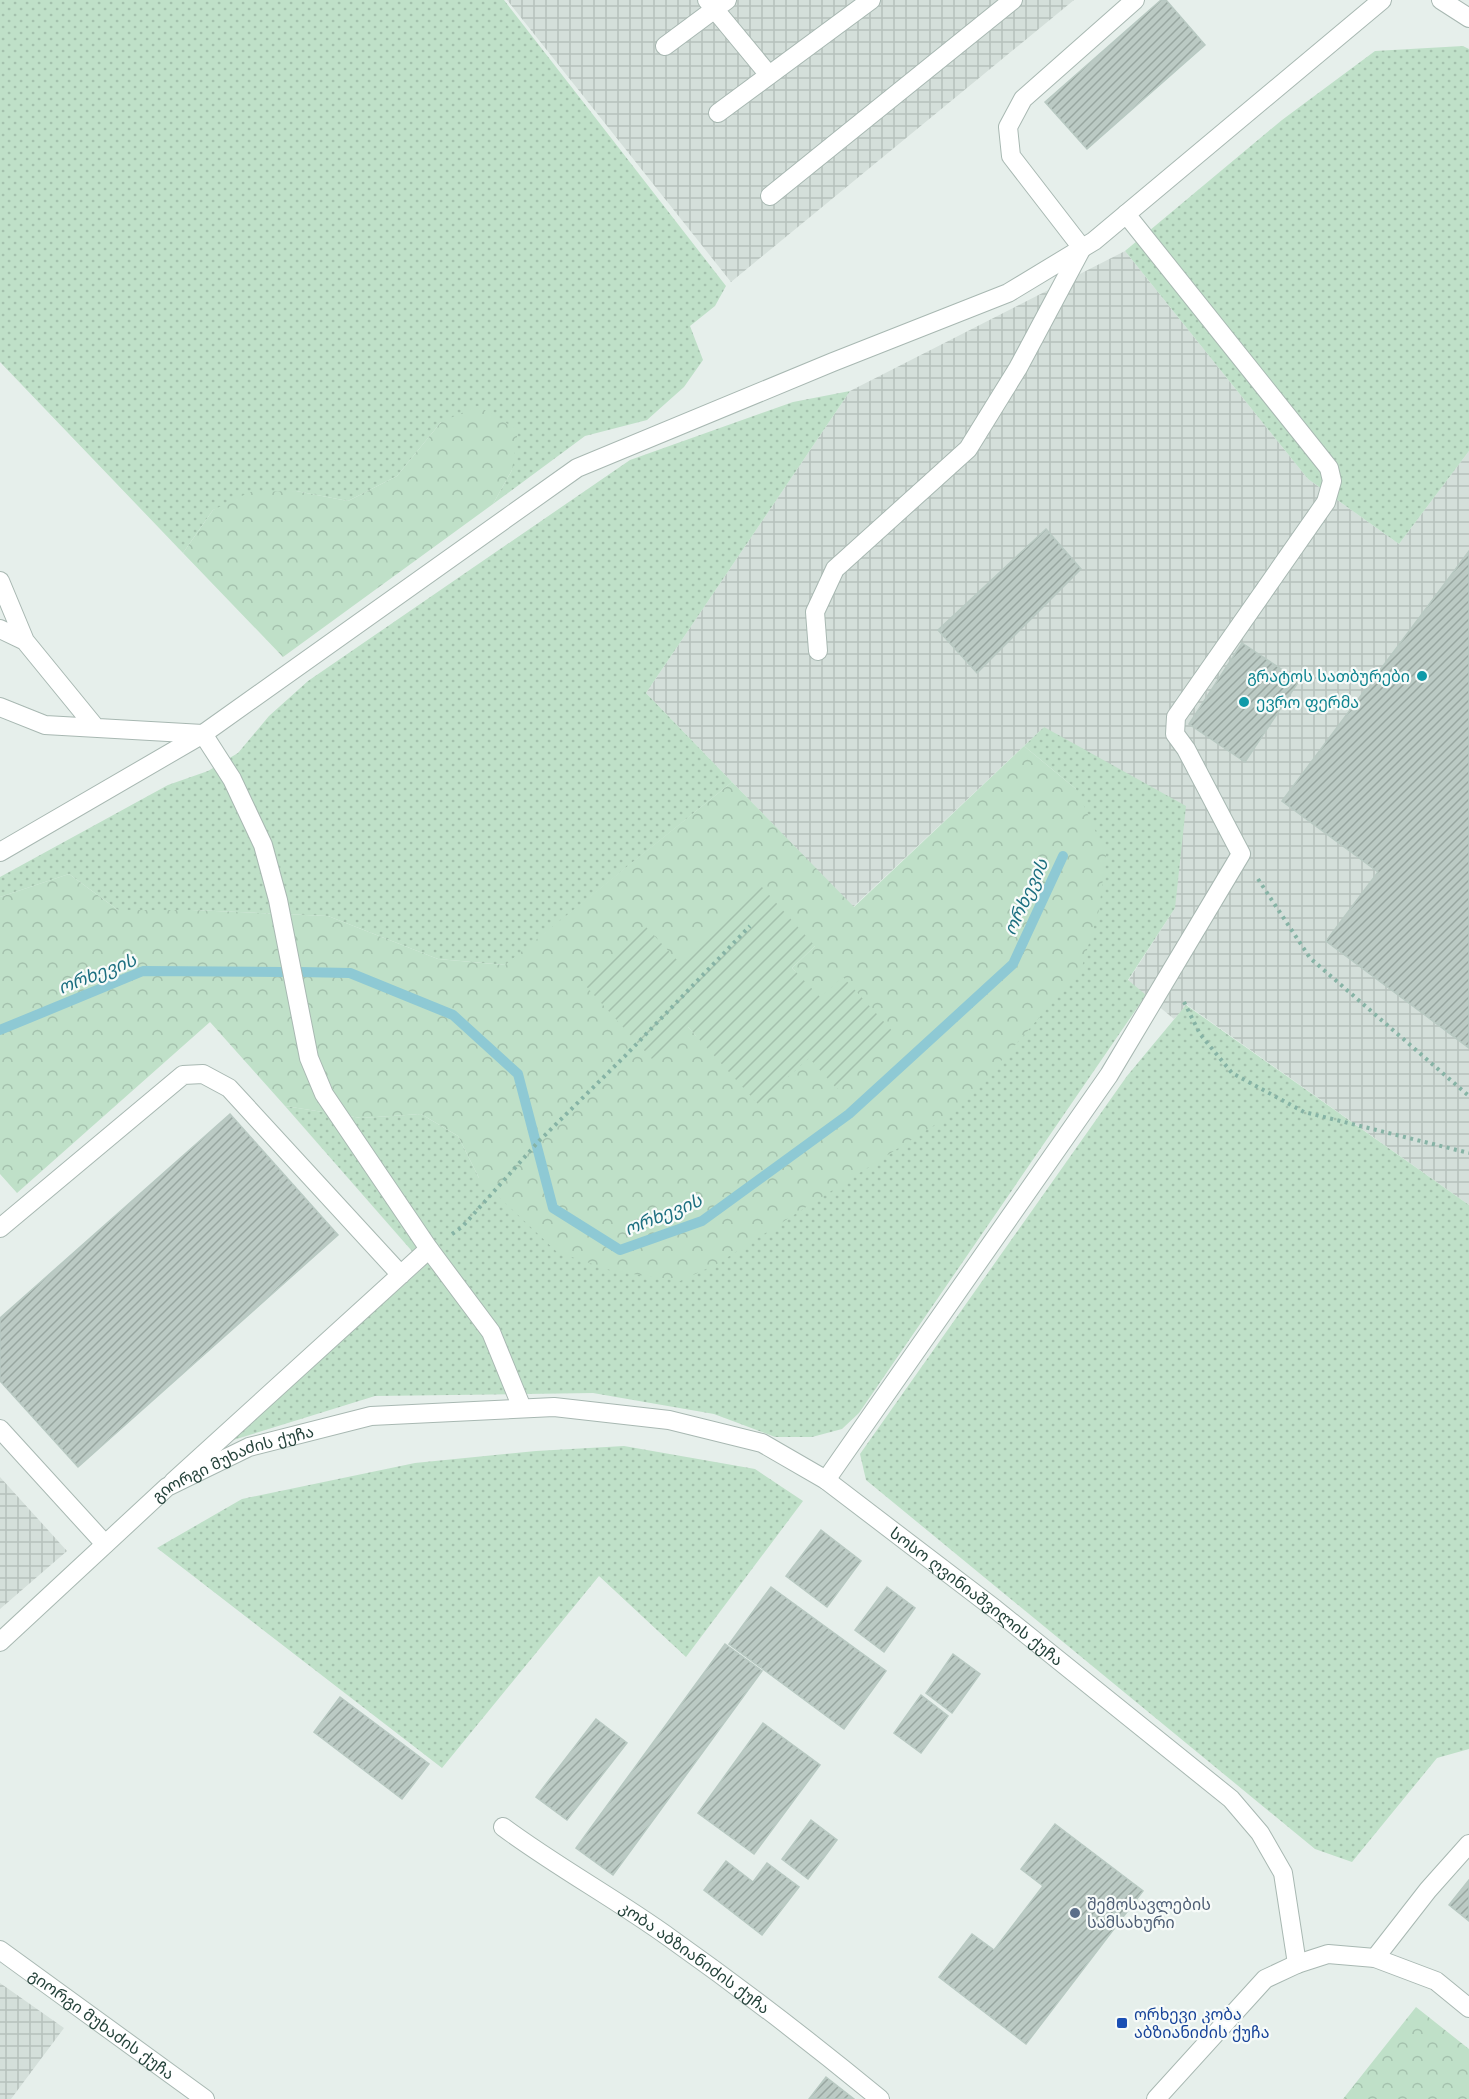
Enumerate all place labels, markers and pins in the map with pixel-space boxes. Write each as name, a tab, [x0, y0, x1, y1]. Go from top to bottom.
place label: გრატოს სათბურები	[1247, 668, 1410, 686]
marker: გრატოს სათბურები	[1415, 669, 1429, 683]
place label: ევრო ფერმა	[1256, 694, 1359, 712]
marker: ევრო ფერმა	[1237, 695, 1251, 709]
place label: შემოსავლების სამსახური	[1087, 1896, 1211, 1932]
marker: შემოსავლების სამსახური	[1068, 1906, 1082, 1920]
place label: ორხევი კობა აბზიანიძის ქუჩა	[1134, 2006, 1269, 2042]
marker: ორხევი კობა აბზიანიძის ქუჩა	[1115, 2016, 1129, 2030]

